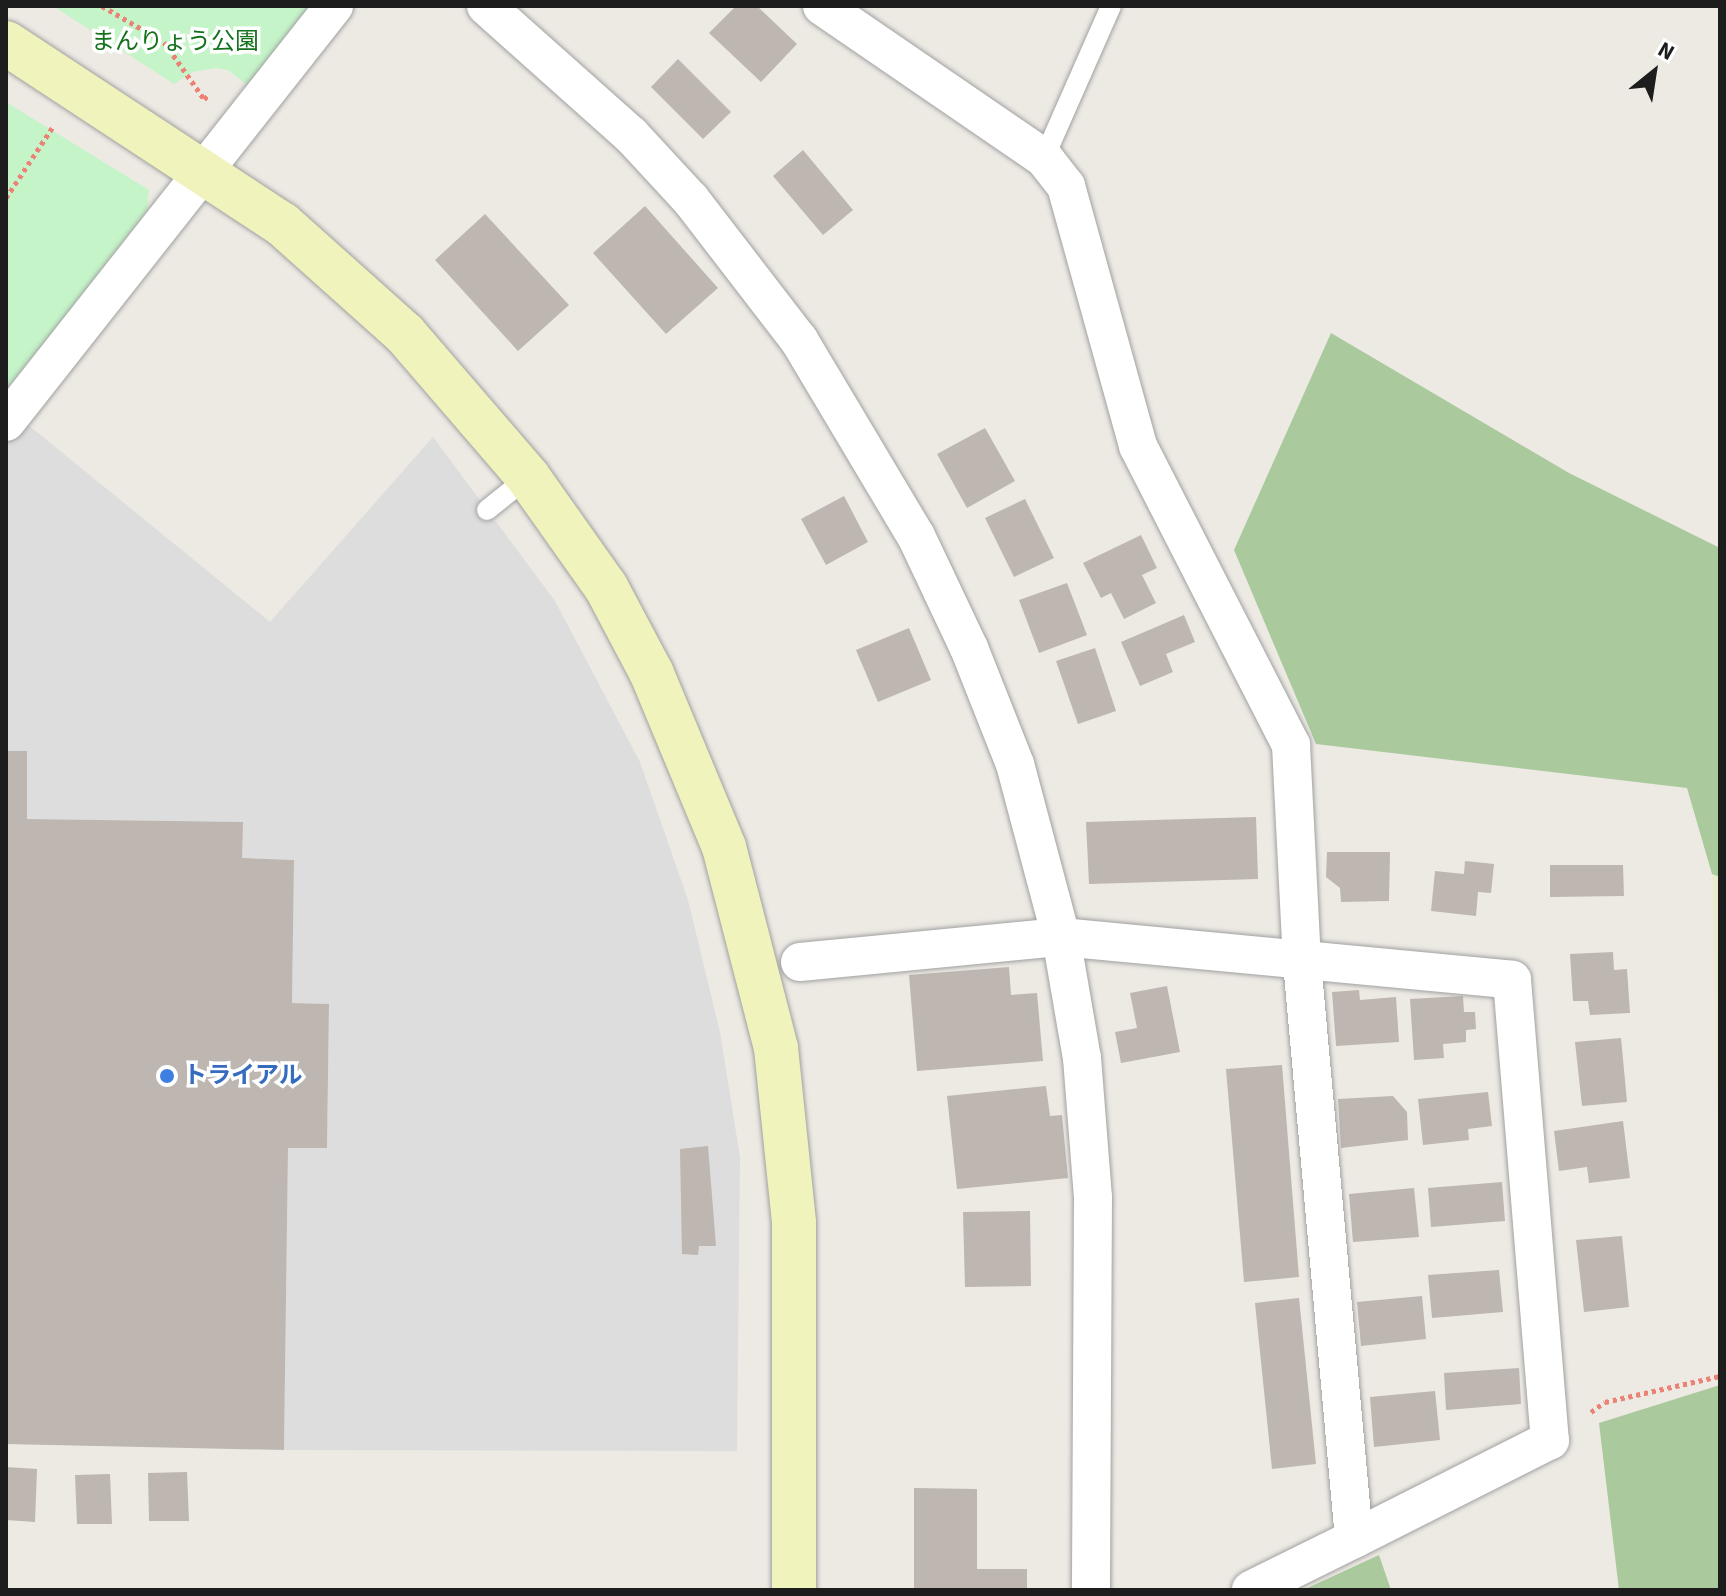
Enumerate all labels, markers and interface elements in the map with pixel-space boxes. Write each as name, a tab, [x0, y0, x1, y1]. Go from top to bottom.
park label: まんりょう公園	[91, 28, 259, 56]
north arrow	[1614, 32, 1694, 112]
text: N	[1652, 34, 1680, 69]
place label: トライアル	[183, 1062, 303, 1090]
marker: トライアル	[158, 1067, 176, 1085]

